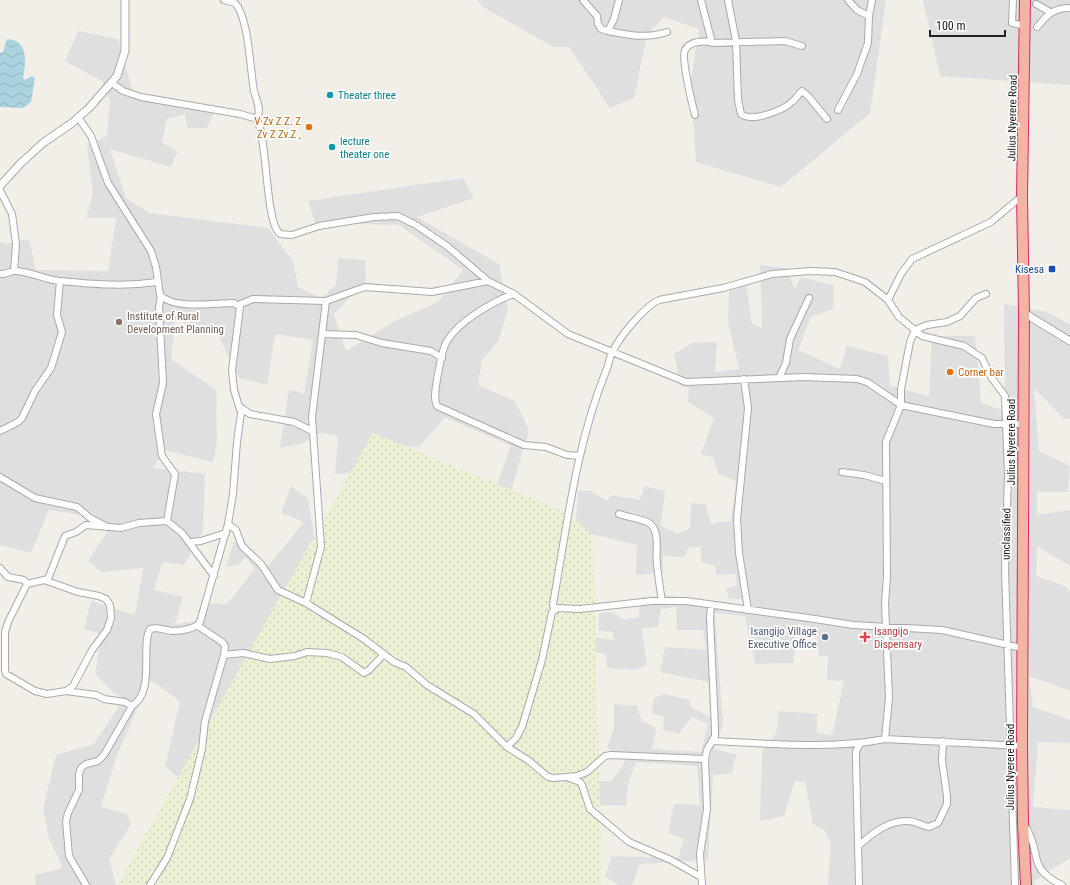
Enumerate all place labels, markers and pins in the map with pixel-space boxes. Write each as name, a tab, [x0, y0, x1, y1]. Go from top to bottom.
place label: Theater three	[338, 89, 396, 102]
marker: Theater three	[325, 90, 335, 100]
place label: V Zv Z Z. Z Zv Z Zv.Z ,	[254, 115, 301, 141]
marker: V Zv Z Z. Z Zv Z Zv.Z ,	[304, 122, 314, 132]
place label: lecture theater one	[340, 135, 389, 161]
marker: lecture theater one	[327, 142, 337, 152]
place label: Kisesa	[1015, 263, 1044, 276]
marker: Kisesa	[1047, 264, 1057, 274]
place label: Institute of Rural Development Planning	[127, 310, 224, 336]
marker: Institute of Rural Development Planning	[114, 317, 124, 327]
place label: Corner bar	[958, 366, 1004, 379]
marker: Corner bar	[945, 367, 955, 377]
place label: Isangijo Village Executive Office	[748, 625, 817, 651]
place label: Isangijo Dispensary	[874, 625, 922, 651]
marker: Isangijo Dispensary	[859, 631, 871, 643]
marker: Isangijo Village Executive Office	[820, 632, 830, 642]

